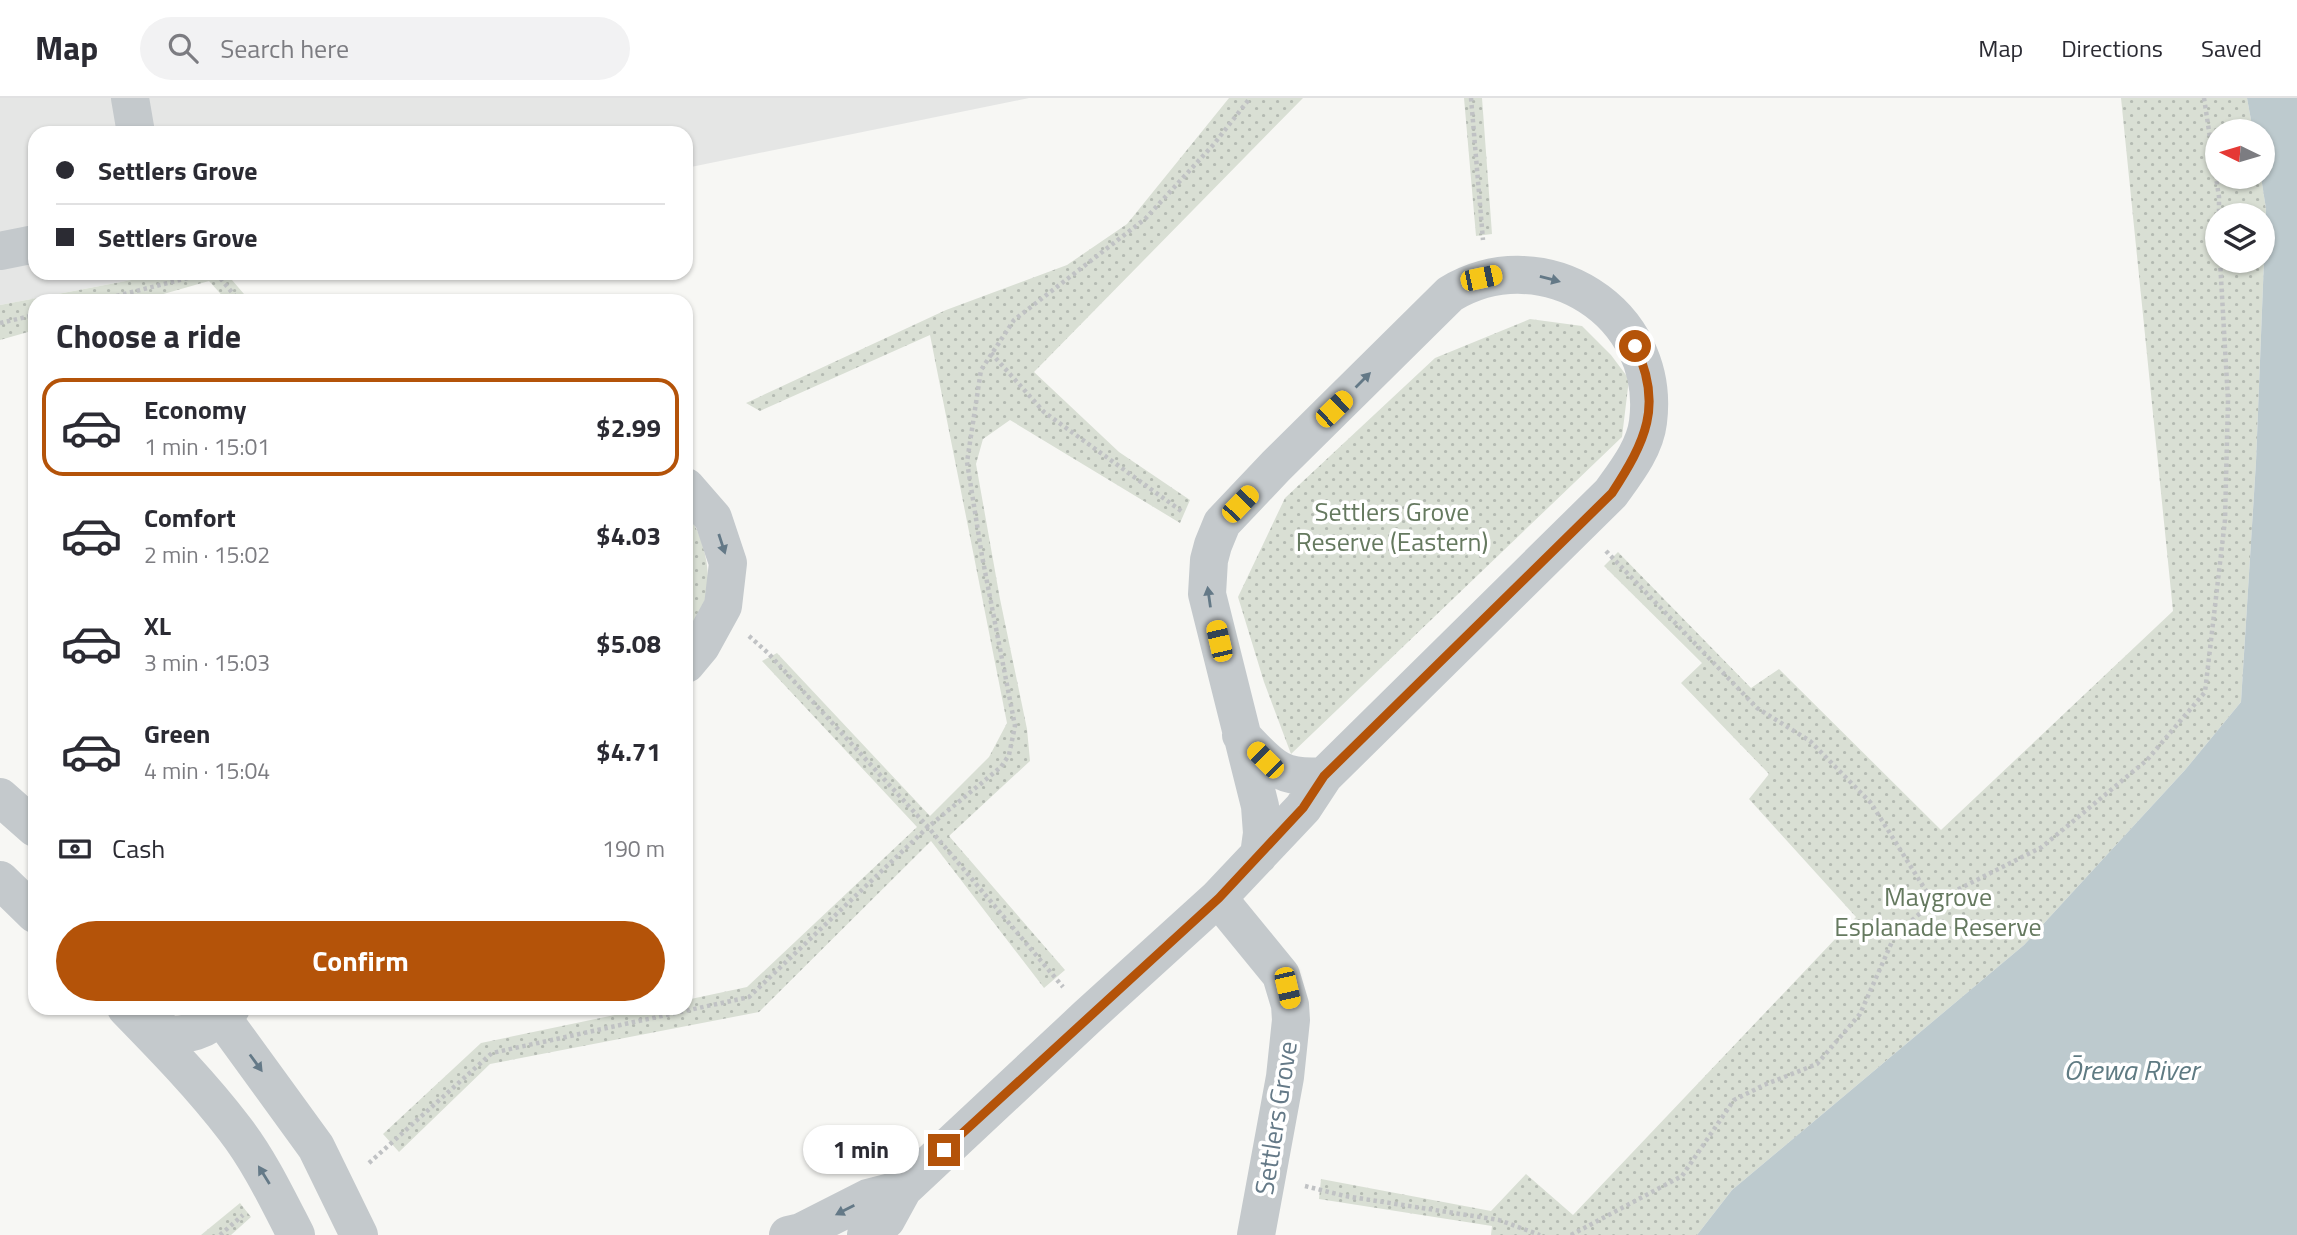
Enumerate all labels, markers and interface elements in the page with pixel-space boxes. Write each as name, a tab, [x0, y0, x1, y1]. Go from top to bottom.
search box	[140, 17, 630, 80]
text: Map	[35, 23, 98, 73]
icon: search	[164, 29, 202, 67]
text: Search here	[220, 29, 349, 68]
text: Map	[1978, 30, 2023, 66]
text: Directions	[2061, 30, 2163, 66]
text: Saved	[2201, 30, 2262, 66]
north arrow	[2205, 119, 2275, 189]
map controls	[2205, 119, 2275, 273]
text: Settlers Grove	[98, 151, 258, 190]
button: layers	[2205, 203, 2275, 273]
text: Settlers Grove	[98, 218, 258, 257]
car	[1459, 263, 1504, 293]
one-way arrow	[1539, 274, 1561, 285]
text: Choose a ride	[56, 312, 241, 360]
route start	[1619, 330, 1651, 362]
one-way arrow	[1354, 372, 1371, 389]
car	[1312, 387, 1357, 431]
text: Economy	[144, 390, 246, 429]
icon: car	[60, 396, 123, 459]
text: $2.99	[596, 408, 661, 447]
text: 1 min · 15:01	[144, 429, 270, 464]
car	[1218, 482, 1263, 526]
park label: Settlers Grove Reserve (Eastern)	[1296, 492, 1488, 561]
text: Comfort	[144, 498, 236, 537]
icon: car	[60, 504, 123, 567]
text: $4.03	[596, 516, 661, 555]
one-way arrow	[717, 533, 727, 554]
text: 2 min · 15:02	[144, 537, 270, 572]
one-way arrow	[1203, 586, 1214, 608]
text: XL	[144, 606, 171, 645]
icon: car	[60, 612, 123, 675]
car	[1205, 618, 1234, 664]
text: $5.08	[596, 624, 661, 663]
text: 3 min · 15:03	[144, 645, 270, 680]
text: Green	[144, 714, 210, 753]
icon: car	[60, 720, 123, 783]
text: $4.71	[596, 732, 661, 771]
car	[1243, 738, 1288, 782]
text: 4 min · 15:04	[144, 753, 270, 788]
text: Cash	[112, 829, 165, 868]
icon: cash	[56, 830, 94, 868]
text: 190 m	[602, 831, 665, 866]
park label: Maygrove Esplanade Reserve	[1834, 877, 2042, 946]
button: Confirm	[56, 921, 665, 1001]
car	[1273, 965, 1302, 1011]
street label: Settlers Grove	[1244, 1038, 1307, 1198]
water label: Ōrewa River	[2064, 1048, 2202, 1091]
one-way arrow	[249, 1054, 263, 1072]
callout: 1 min	[804, 1126, 920, 1174]
text: 1 min	[833, 1132, 889, 1167]
route end	[928, 1134, 960, 1166]
one-way arrow	[258, 1165, 271, 1184]
one-way arrow	[835, 1205, 855, 1216]

